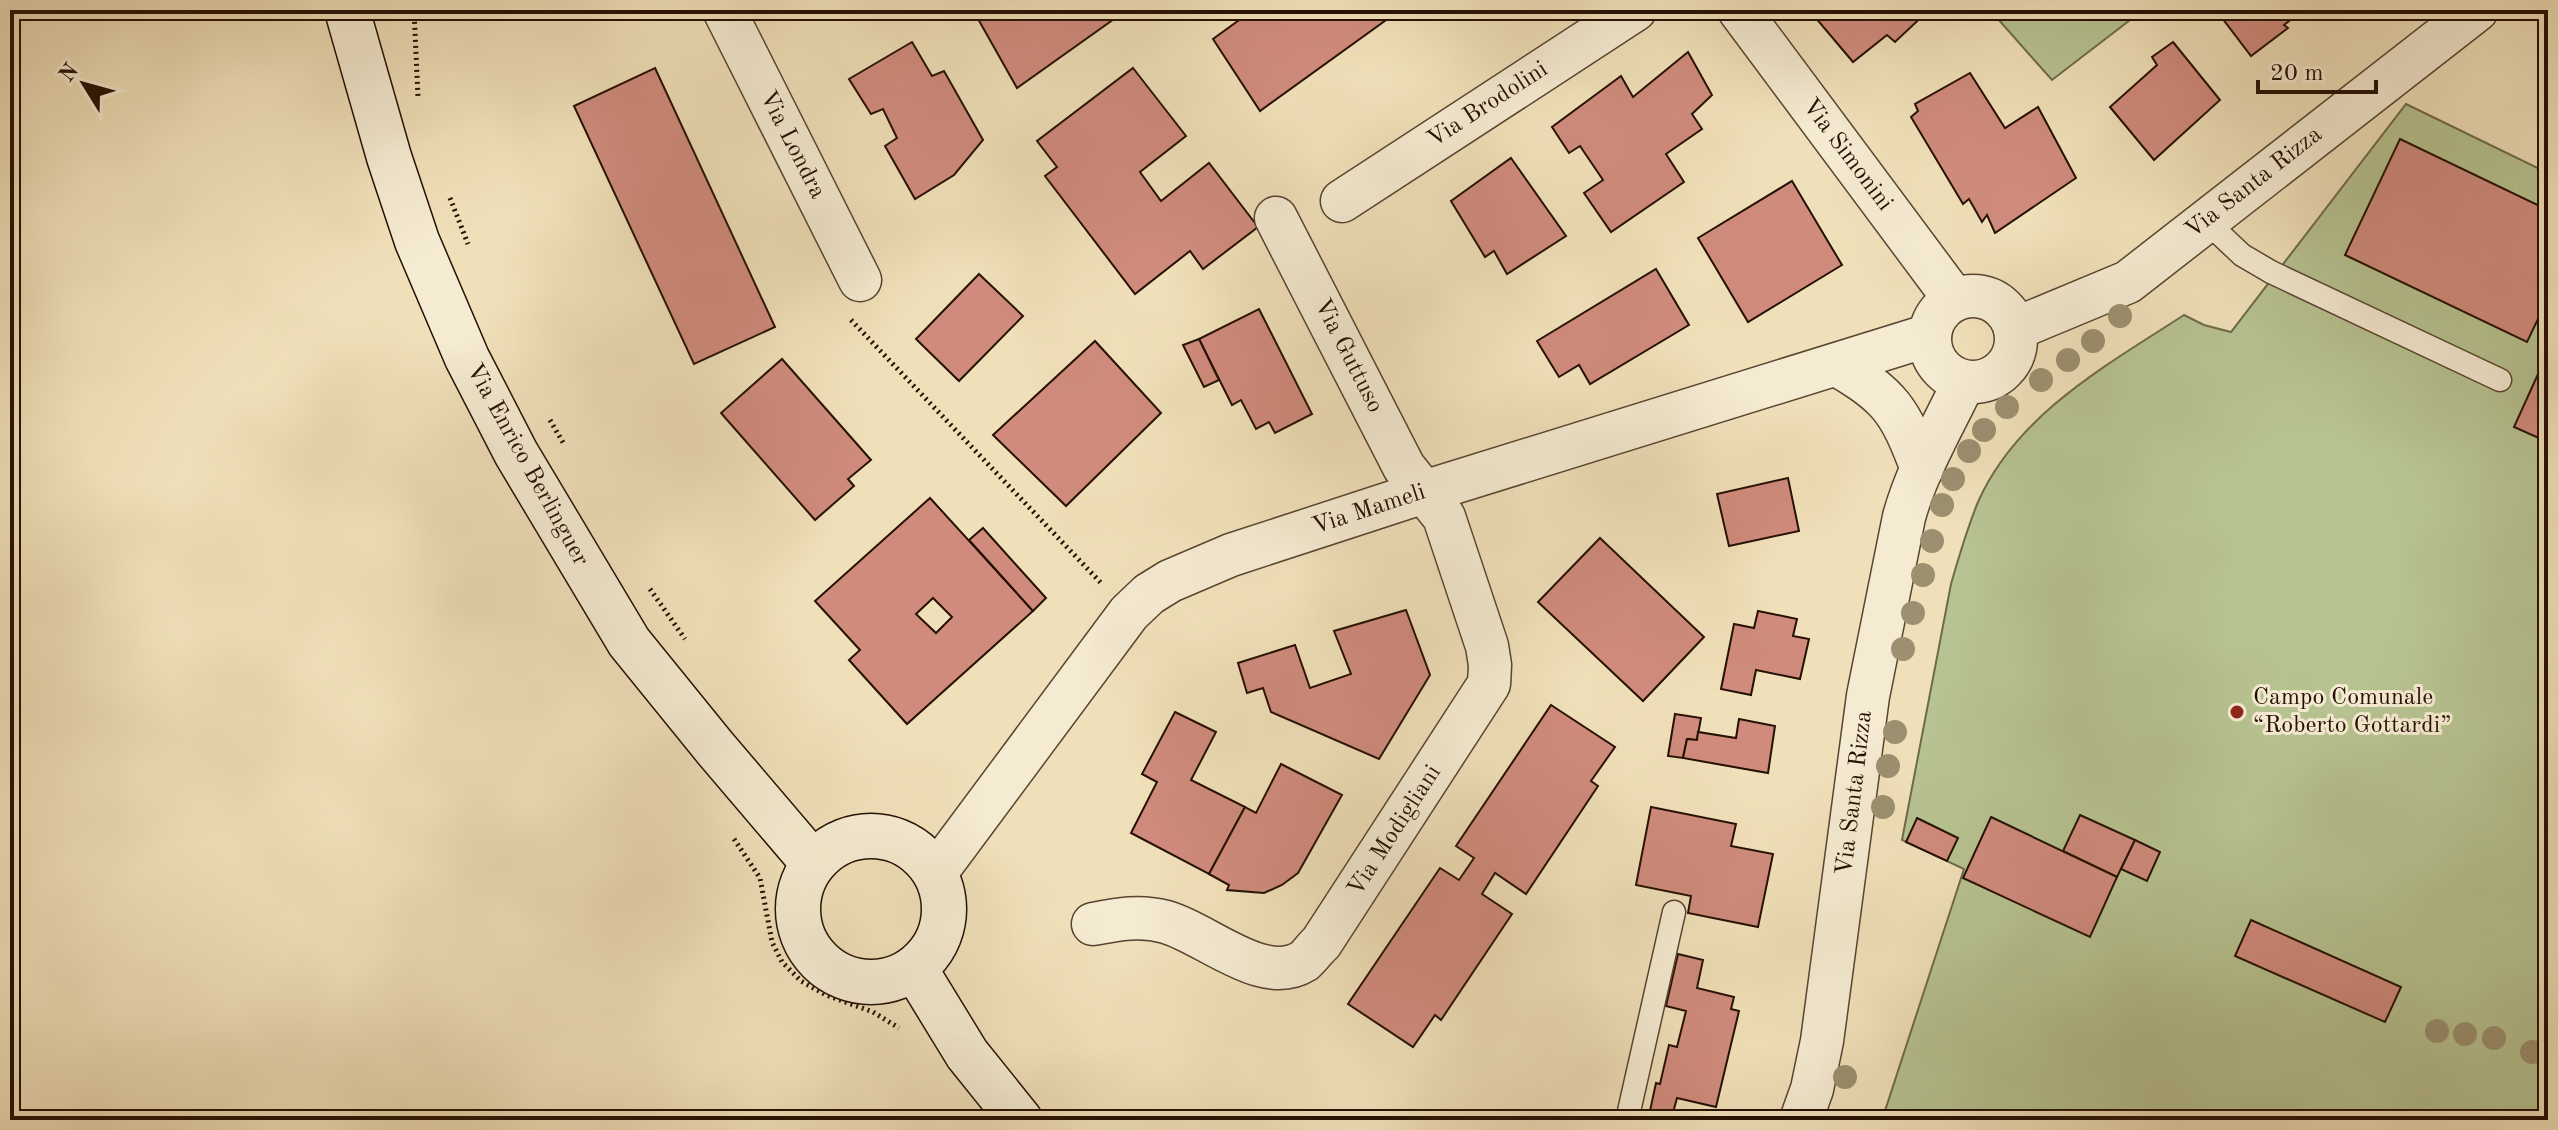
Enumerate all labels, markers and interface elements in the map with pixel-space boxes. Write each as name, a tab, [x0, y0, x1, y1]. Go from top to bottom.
north arrow	[44, 44, 124, 124]
scale bar	[2258, 44, 2376, 94]
street label: Via Brodolini	[1424, 57, 1552, 153]
text: N	[56, 60, 84, 87]
text: 20 m	[2270, 62, 2324, 86]
street label: Via Londra	[755, 87, 829, 203]
street label: Via Simonini	[1797, 94, 1897, 216]
street label: Via Santa Rizza	[2181, 122, 2327, 244]
street label: Via Guttuso	[1309, 295, 1387, 417]
street label: Via Enrico Berlinguer	[461, 360, 593, 570]
street label: Via Mameli	[1309, 480, 1429, 540]
place label: Campo Comunale “Roberto Gottardi”	[2253, 686, 2451, 738]
marker: Campo Comunale “Roberto Gottardi”	[2228, 703, 2246, 721]
street label: Via Santa Rizza	[1833, 709, 1877, 877]
street label: Via Modigliani	[1344, 761, 1446, 901]

